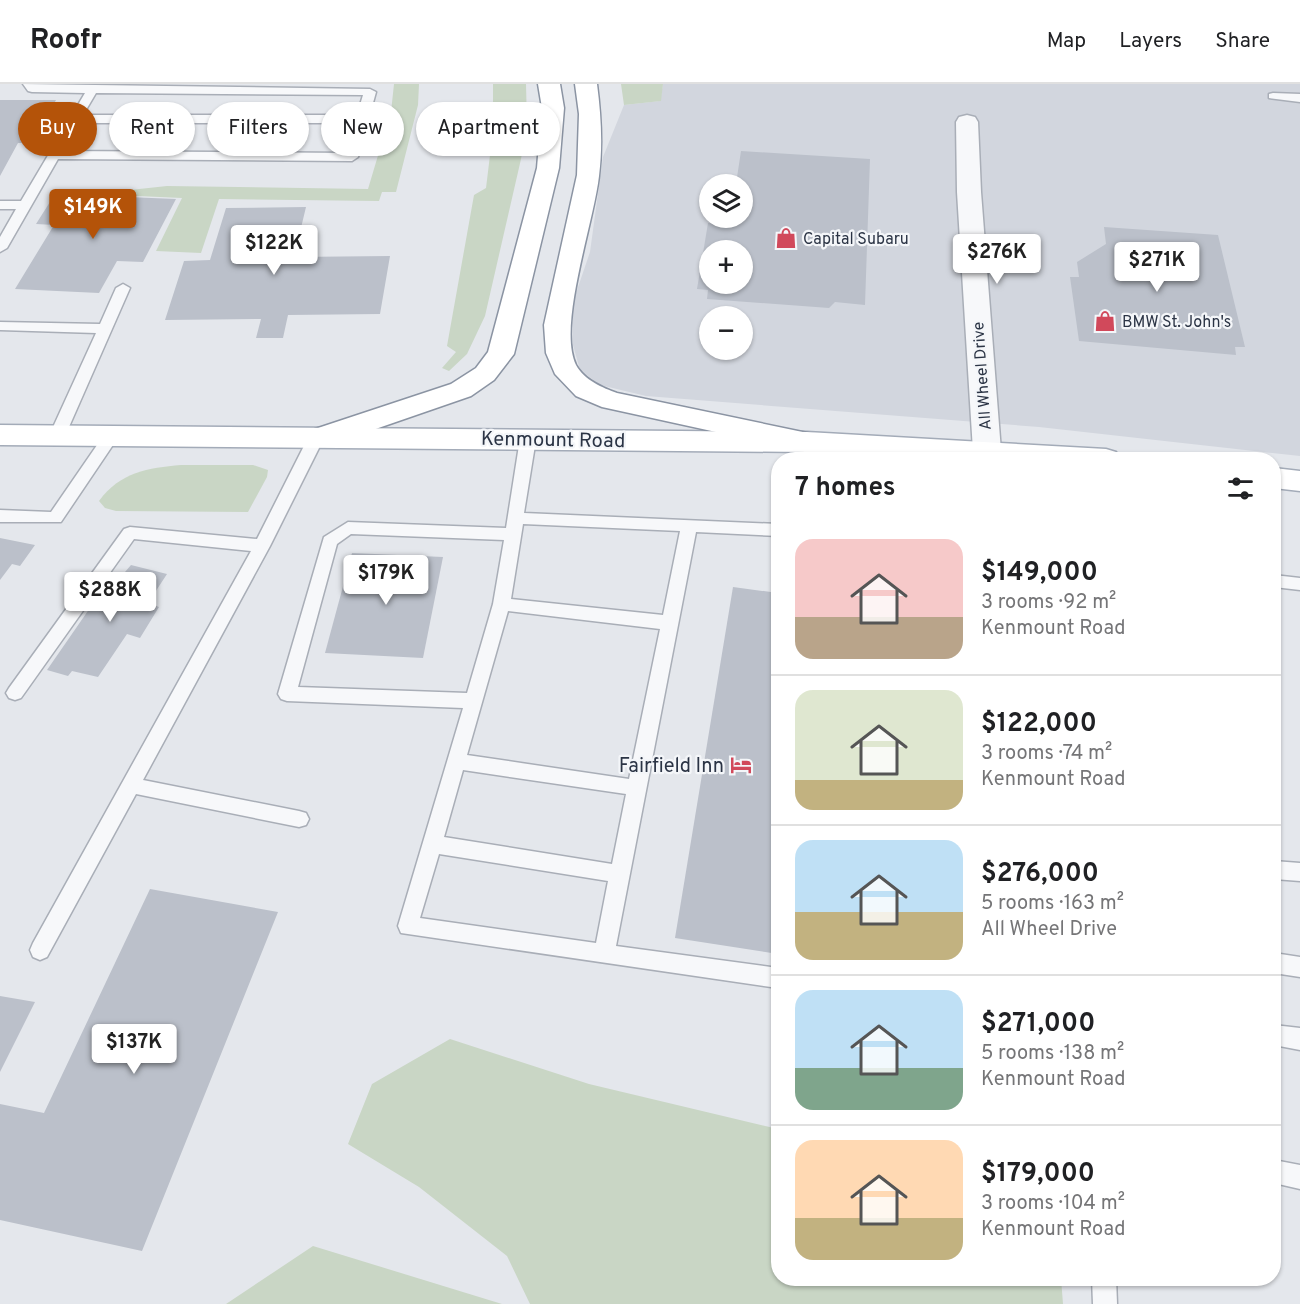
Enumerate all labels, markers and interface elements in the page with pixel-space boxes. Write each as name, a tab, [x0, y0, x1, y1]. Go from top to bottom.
text: Roofr	[30, 23, 102, 59]
text: Map	[1047, 28, 1086, 55]
text: Layers	[1119, 28, 1182, 55]
text: Share	[1215, 28, 1270, 55]
chip: Buy	[18, 102, 97, 156]
chip: Rent	[109, 102, 195, 156]
chip: Filters	[207, 102, 309, 156]
chip: New	[321, 102, 404, 156]
chip: Apartment	[416, 102, 560, 156]
map controls	[699, 174, 753, 360]
button: layers	[699, 174, 753, 228]
pin: $149K	[51, 189, 135, 240]
text: $149K	[63, 195, 123, 221]
pin: $122K	[232, 225, 316, 276]
shop icon: Capital Subaru	[774, 226, 798, 250]
place label: Capital Subaru	[803, 230, 909, 250]
text: $122K	[245, 231, 303, 257]
pin: $276K	[955, 234, 1039, 285]
button: +	[699, 240, 753, 294]
text: $276K	[967, 240, 1027, 266]
pin: $271K	[1115, 242, 1199, 293]
text: $271K	[1128, 248, 1186, 274]
button: −	[699, 306, 753, 360]
shop icon: BMW St. John's	[1093, 309, 1117, 333]
place label: BMW St. John's	[1122, 313, 1231, 333]
street label: All Wheel Drive	[969, 321, 997, 431]
street label: Kenmount Road	[480, 427, 625, 455]
text: 7 homes	[795, 472, 895, 505]
icon: filters	[1224, 472, 1257, 505]
pin: $179K	[344, 555, 428, 606]
text: $149,000	[981, 557, 1098, 590]
text: $179K	[357, 561, 415, 587]
icon: home	[843, 563, 915, 635]
pin: $288K	[68, 572, 152, 623]
text: $288K	[78, 578, 142, 604]
text: 3 rooms · 92 m²	[981, 590, 1116, 616]
text: Kenmount Road	[981, 616, 1126, 642]
text: $122,000	[981, 708, 1097, 741]
icon: home	[843, 714, 915, 786]
text: 3 rooms · 74 m²	[981, 741, 1112, 767]
hotel icon: Fairfield Inn	[729, 753, 753, 777]
place label: Fairfield Inn	[619, 754, 724, 780]
text: Kenmount Road	[981, 767, 1126, 793]
text: $276,000	[981, 858, 1099, 891]
icon: home	[843, 864, 915, 936]
text: 5 rooms · 163 m²	[981, 891, 1124, 917]
text: All Wheel Drive	[981, 917, 1117, 943]
text: $271,000	[981, 1008, 1095, 1041]
icon: home	[843, 1014, 915, 1086]
pin: $137K	[92, 1024, 176, 1075]
text: $137K	[106, 1030, 162, 1056]
text: 5 rooms · 138 m²	[981, 1041, 1124, 1067]
text: Kenmount Road	[981, 1067, 1126, 1093]
text: $179,000	[981, 1158, 1095, 1191]
icon: home	[843, 1164, 915, 1236]
text: 3 rooms · 104 m²	[981, 1191, 1125, 1217]
text: Kenmount Road	[981, 1217, 1126, 1243]

